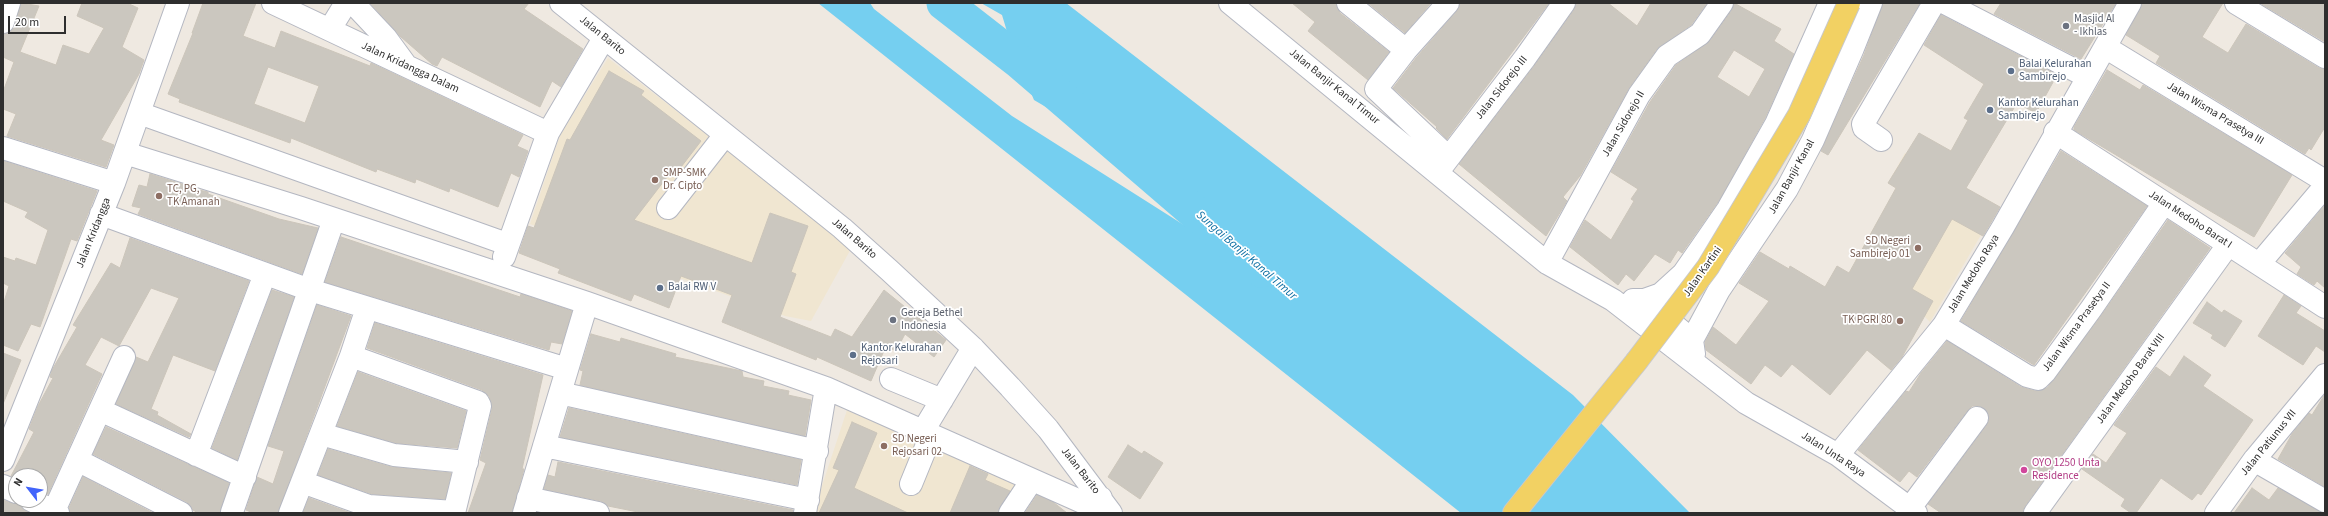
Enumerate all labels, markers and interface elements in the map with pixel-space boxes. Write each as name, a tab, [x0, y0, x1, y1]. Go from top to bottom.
scale bar	[10, 8, 68, 34]
street label: Jalan Barito	[576, 13, 628, 59]
place label: Masjid Al - Ikhlas	[2074, 13, 2115, 39]
text: 20 m	[15, 14, 39, 31]
marker: Masjid Al - Ikhlas	[2061, 21, 2071, 31]
street label: Jalan Kridangga Dalam	[359, 40, 461, 96]
street label: Jalan Banjir Kanal Timur	[1286, 46, 1382, 128]
street label: Jalan Sidorejo III	[1473, 54, 1531, 122]
place label: Balai Kelurahan Sambirejo	[2019, 58, 2091, 84]
marker: Balai Kelurahan Sambirejo	[2006, 66, 2016, 76]
street label: Jalan Wisma Prasetya III	[2164, 80, 2266, 148]
street label: Jalan Sidorejo II	[1600, 89, 1648, 159]
place label: Kantor Kelurahan Sambirejo	[1998, 97, 2079, 123]
marker: Kantor Kelurahan Sambirejo	[1985, 105, 1995, 115]
street label: Jalan Banjir Kanal	[1766, 137, 1818, 217]
place label: SMP-SMK Dr. Cipto	[663, 167, 706, 193]
marker: SMP-SMK Dr. Cipto	[650, 175, 660, 185]
place label: TC, PG, TK Amanah	[167, 183, 220, 209]
street label: Jalan Medoho Barat I	[2146, 188, 2234, 252]
marker: TC, PG, TK Amanah	[154, 191, 164, 201]
street label: Jalan Kridangga	[74, 196, 114, 270]
water label: Sungai Banjir Kanal Timur	[1193, 208, 1299, 304]
street label: Jalan Barito	[829, 216, 879, 262]
street label: Jalan Medoho Raya	[1945, 232, 2003, 316]
place label: SD Negeri Sambirejo 01	[1850, 235, 1910, 261]
marker: SD Negeri Sambirejo 01	[1913, 243, 1923, 253]
street label: Jalan Kartini	[1681, 244, 1725, 300]
street label: Jalan Wisma Prasetya II	[2040, 280, 2114, 374]
place label: Balai RW V	[668, 281, 716, 295]
marker: Balai RW V	[655, 283, 665, 293]
place label: Gereja Bethel Indonesia	[901, 307, 963, 333]
place label: TK PGRI 80	[1842, 314, 1892, 328]
marker: Gereja Bethel Indonesia	[888, 315, 898, 325]
marker: TK PGRI 80	[1895, 316, 1905, 326]
street label: Jalan Medoho Barat VIII	[2094, 331, 2168, 427]
place label: Kantor Kelurahan Rejosari	[861, 342, 942, 368]
marker: Kantor Kelurahan Rejosari	[848, 350, 858, 360]
street label: Jalan Patiunus VII	[2238, 407, 2300, 479]
street label: Jalan Unta Raya	[1798, 429, 1868, 481]
place label: SD Negeri Rejosari 02	[892, 433, 942, 459]
marker: SD Negeri Rejosari 02	[879, 441, 889, 451]
street label: Jalan Barito	[1058, 445, 1102, 497]
place label: OYO 1250 Unta Residence	[2032, 457, 2100, 483]
marker: OYO 1250 Unta Residence	[2019, 465, 2029, 475]
north arrow	[8, 468, 48, 508]
text: N	[10, 475, 26, 489]

